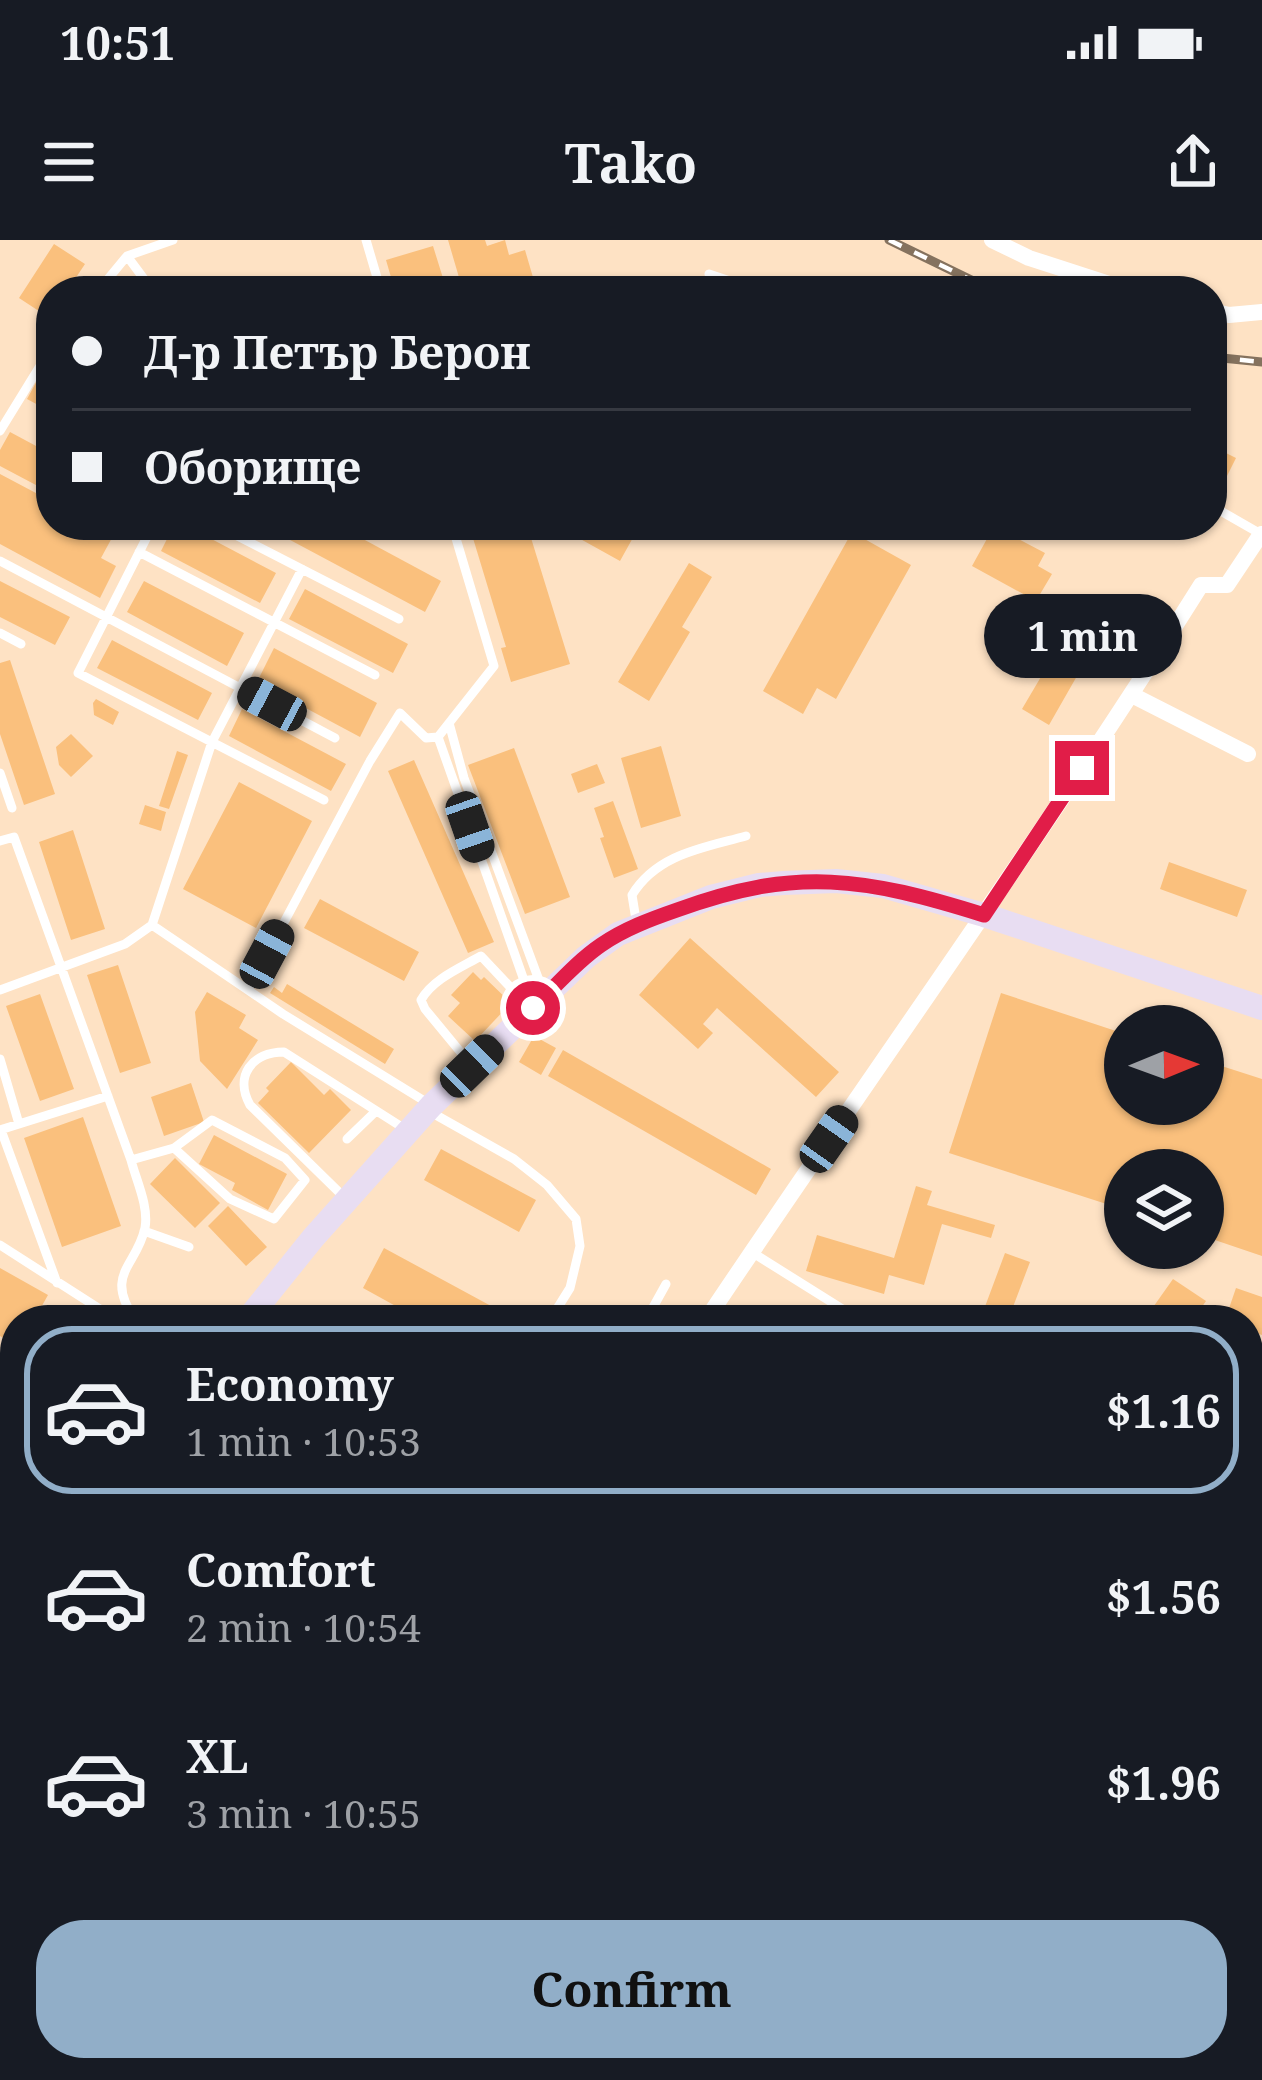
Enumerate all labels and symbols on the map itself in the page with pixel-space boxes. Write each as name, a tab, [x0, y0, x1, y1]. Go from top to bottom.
callout: 1 min	[983, 594, 1181, 678]
car	[232, 671, 312, 737]
route end	[1055, 741, 1109, 795]
car	[441, 787, 499, 867]
car	[234, 914, 300, 994]
route start	[506, 981, 560, 1035]
north arrow	[1104, 1005, 1224, 1125]
car	[434, 1028, 510, 1104]
car	[794, 1099, 864, 1179]

